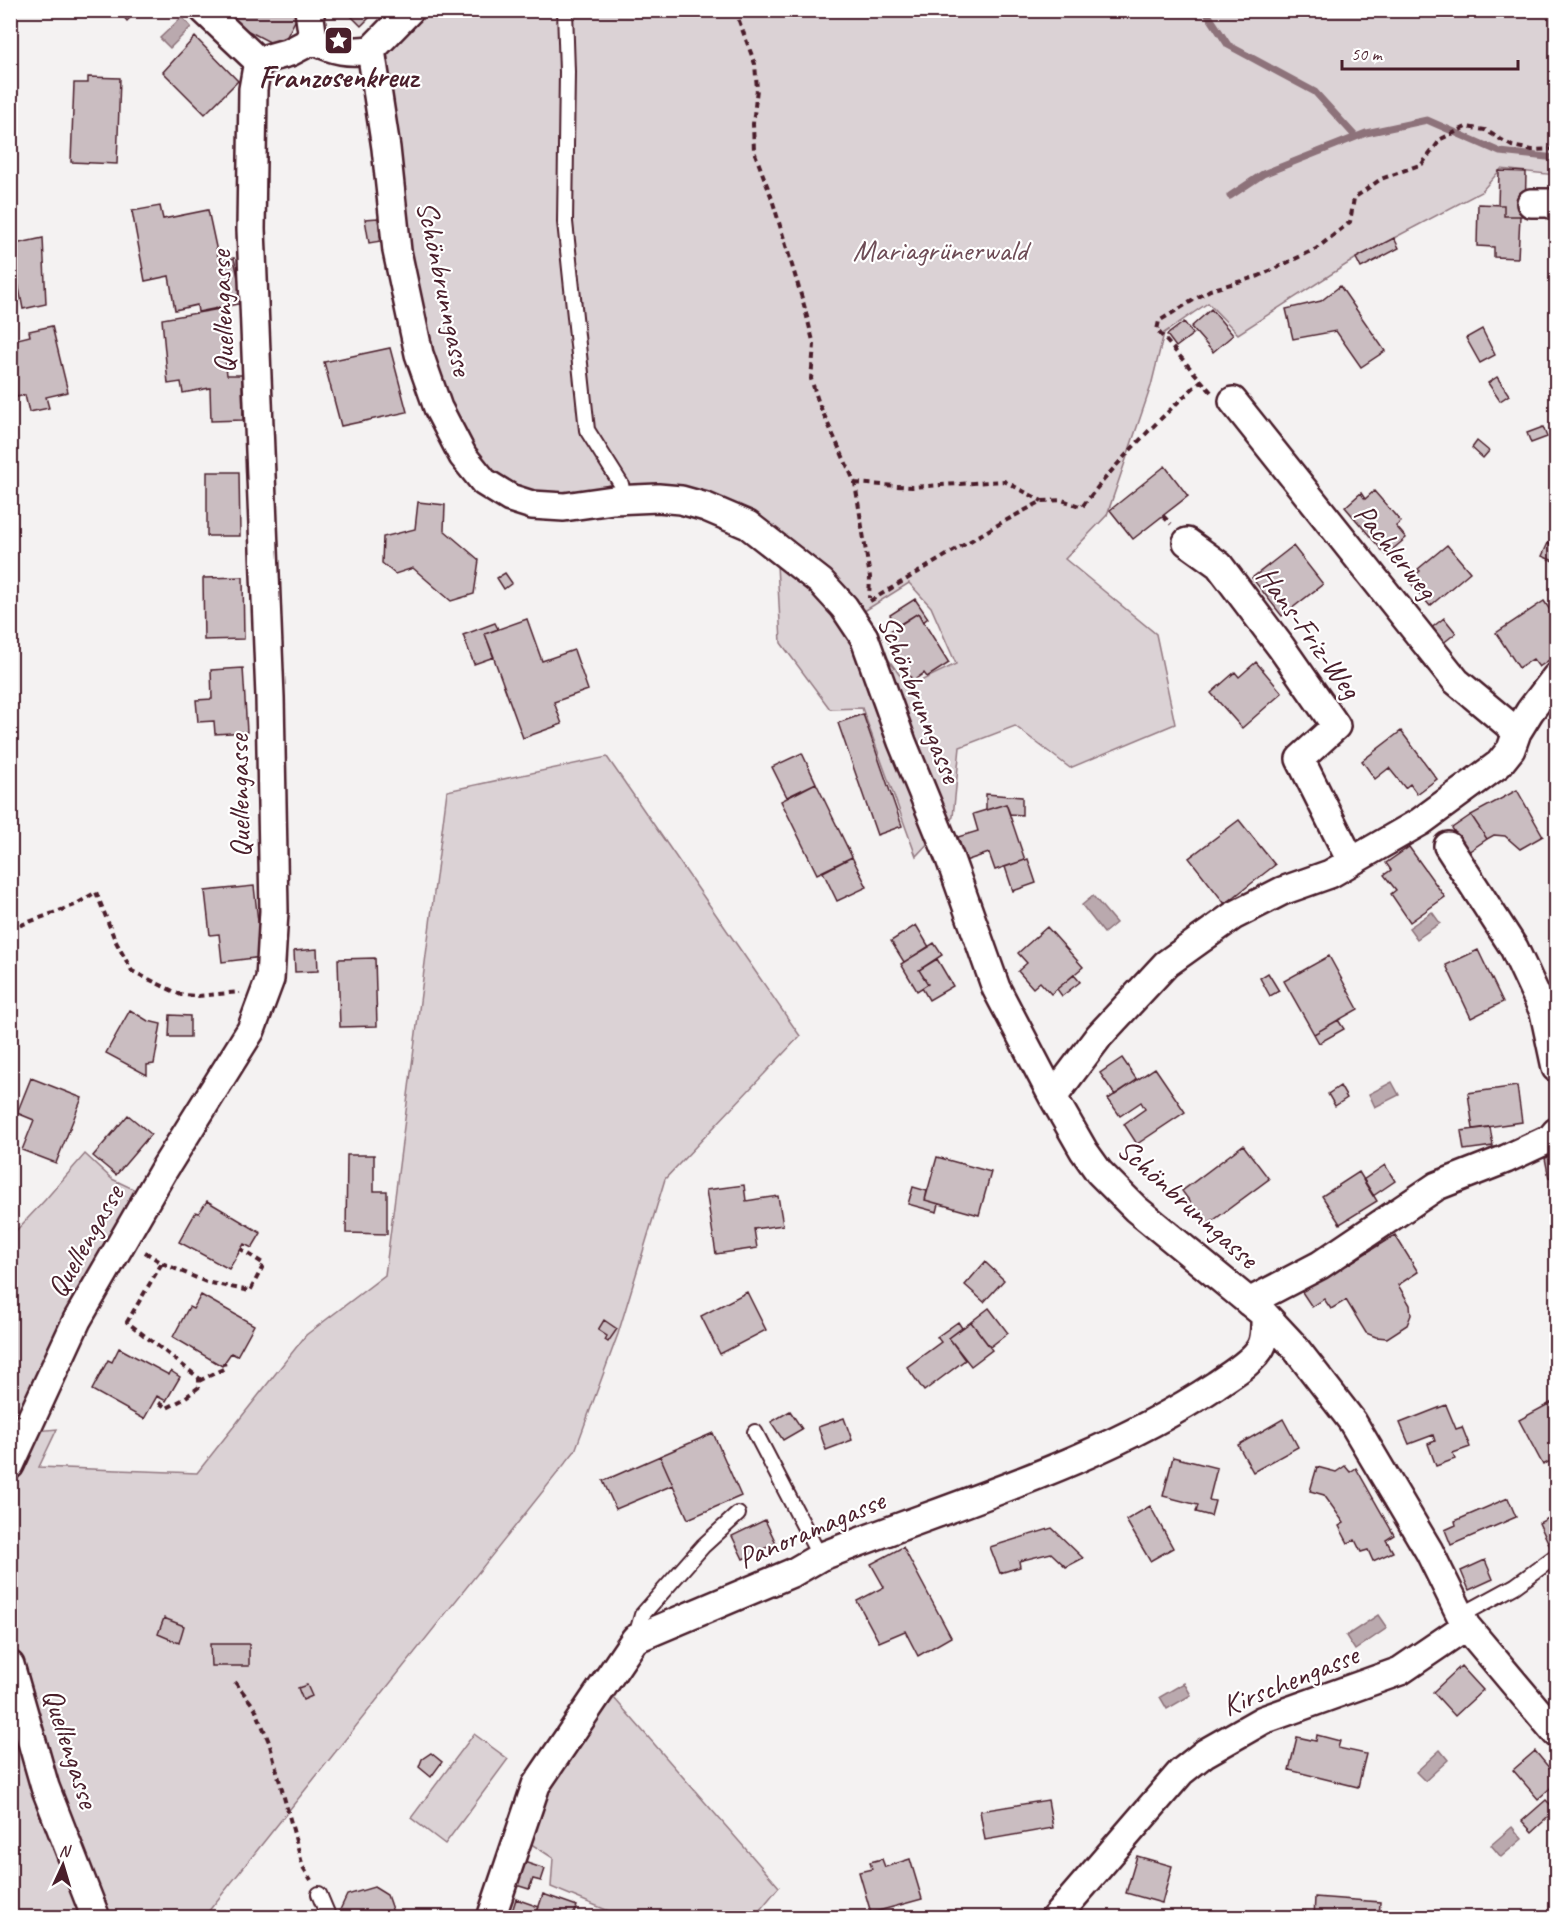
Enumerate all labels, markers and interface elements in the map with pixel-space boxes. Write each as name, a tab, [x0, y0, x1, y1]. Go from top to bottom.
place icon: Franzosenkreuz	[322, 24, 354, 56]
scale bar	[1342, 33, 1518, 71]
text: 50 m	[1351, 43, 1384, 65]
place label: Franzosenkreuz	[259, 58, 421, 96]
street label: Schönbrunngasse	[408, 197, 482, 381]
park label: Mariagrünerwald	[853, 231, 1031, 269]
street label: Quellengasse	[201, 247, 243, 374]
street label: Pachlerweg	[1346, 496, 1447, 608]
street label: Hans-Friz-Weg	[1248, 558, 1371, 707]
street label: Schönbrunngasse	[869, 610, 972, 790]
street label: Quellengasse	[219, 732, 259, 858]
street label: Schönbrunngasse	[1109, 1130, 1268, 1278]
street label: Quellengasse	[38, 1176, 133, 1304]
street label: Panoramagasse	[732, 1480, 892, 1577]
street label: Kirschengasse	[1216, 1635, 1366, 1724]
street label: Quellengasse	[34, 1684, 109, 1815]
north arrow	[33, 1835, 93, 1895]
text: N	[58, 1841, 73, 1862]

